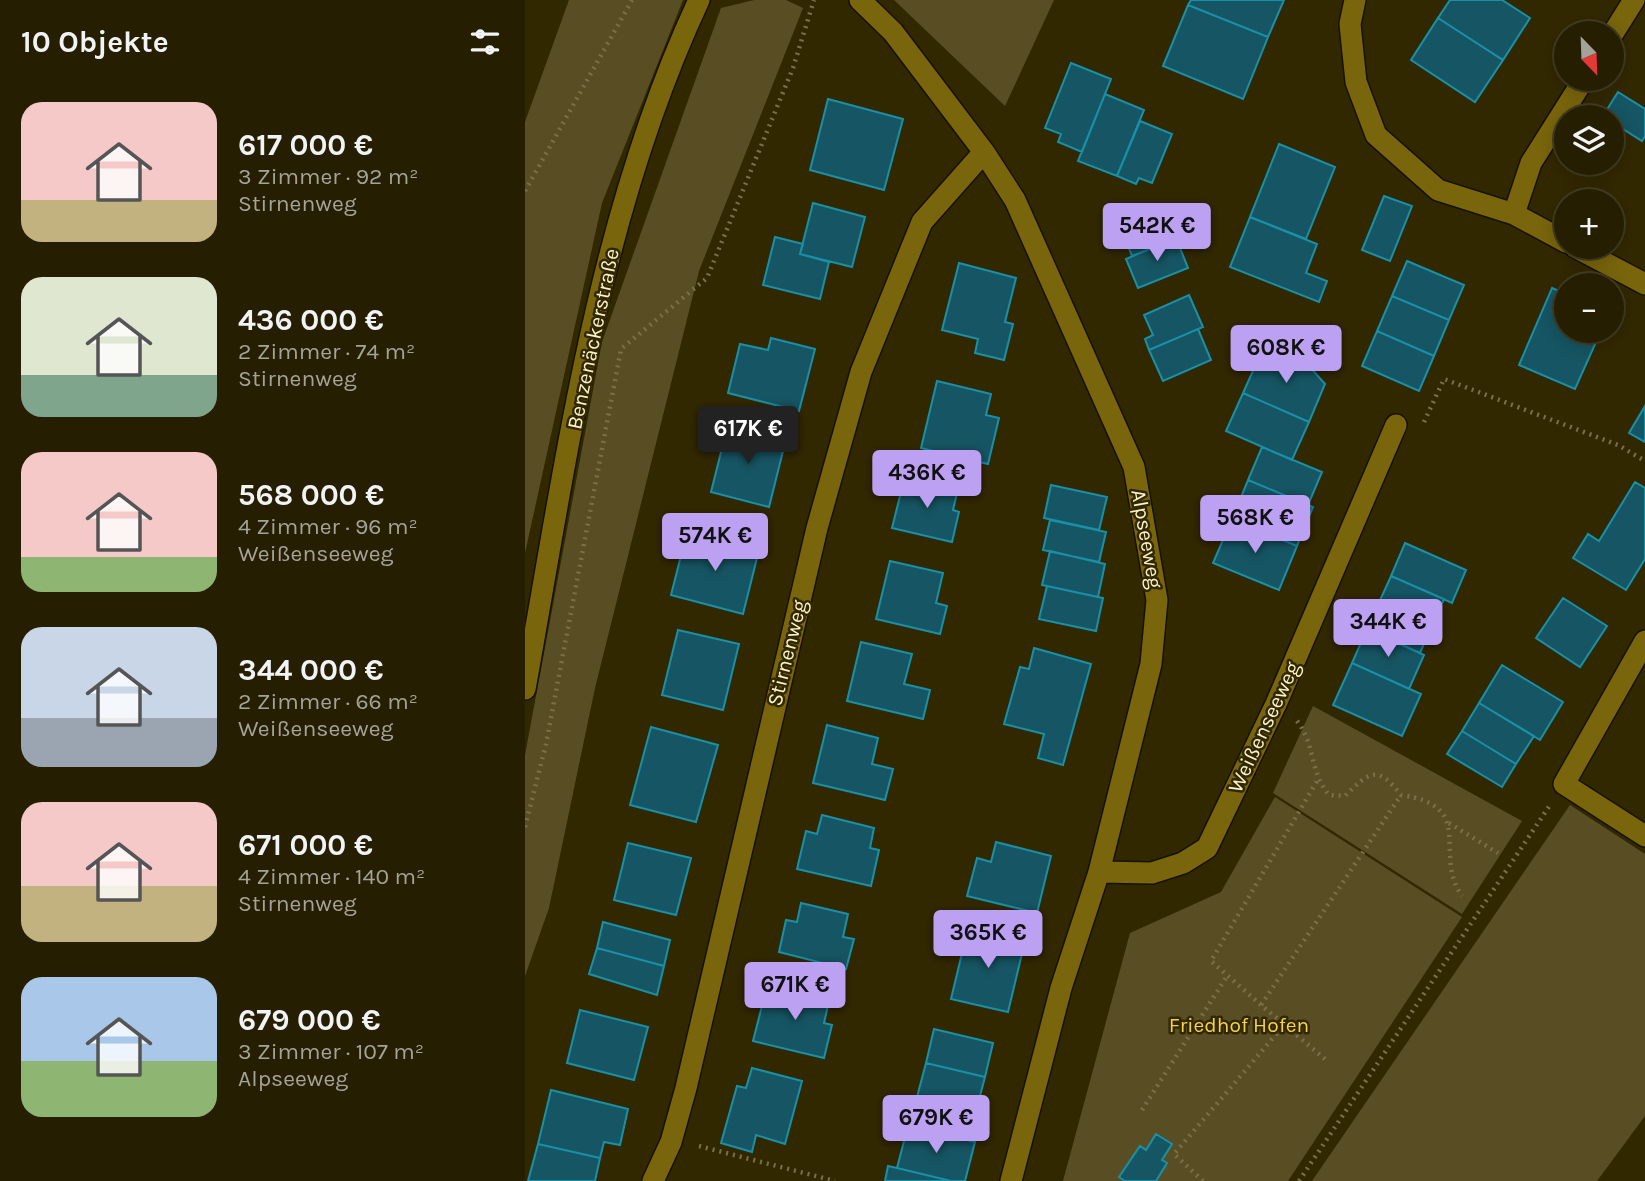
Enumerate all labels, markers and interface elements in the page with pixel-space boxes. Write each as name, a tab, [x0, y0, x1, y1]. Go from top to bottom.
north arrow	[1554, 21, 1624, 91]
map controls	[1554, 21, 1624, 343]
icon: filters	[466, 23, 504, 61]
text: 10 Objekte	[21, 24, 169, 60]
button: layers	[1554, 105, 1624, 175]
text: 617 000 €	[238, 127, 373, 163]
icon: home	[77, 130, 161, 214]
text: 3 Zimmer · 92 m²	[238, 163, 419, 190]
button: +	[1554, 189, 1624, 259]
text: Stirnenweg	[238, 190, 357, 217]
pin: 542K €	[1100, 204, 1214, 263]
text: 542K €	[1119, 212, 1195, 239]
street label: Benzenäckerstraße	[562, 246, 624, 432]
button: −	[1554, 273, 1624, 343]
text: 436 000 €	[238, 302, 384, 338]
icon: home	[77, 305, 161, 389]
pin: 608K €	[1229, 326, 1343, 385]
text: 608K €	[1247, 334, 1325, 361]
text: 2 Zimmer · 74 m²	[238, 338, 415, 365]
text: Stirnenweg	[238, 365, 357, 392]
pin: 617K €	[691, 406, 805, 466]
text: 617K €	[713, 415, 783, 442]
pin: 436K €	[870, 450, 984, 510]
text: 436K €	[888, 459, 966, 486]
text: 568 000 €	[238, 477, 384, 513]
icon: home	[77, 480, 161, 564]
street label: Alpseeweg	[1126, 487, 1168, 591]
pin: 568K €	[1198, 496, 1312, 555]
text: 568K €	[1216, 504, 1294, 531]
text: 4 Zimmer · 96 m²	[238, 513, 418, 540]
pin: 574K €	[658, 514, 772, 573]
text: 574K €	[678, 522, 752, 549]
text: Weißenseeweg	[238, 540, 393, 567]
street label: Stirnenweg	[762, 597, 812, 709]
pin: 344K €	[1331, 600, 1445, 659]
text: 344K €	[1349, 608, 1427, 635]
text: 344 000 €	[238, 652, 383, 688]
icon: home	[77, 655, 161, 739]
street label: Weißenseeweg	[1223, 657, 1305, 796]
text: 2 Zimmer · 66 m²	[238, 688, 418, 715]
text: Weißenseeweg	[238, 715, 393, 742]
text: 671 000 €	[238, 827, 373, 863]
icon: home	[77, 830, 161, 914]
text: 4 Zimmer · 140 m²	[238, 863, 425, 890]
text: Stirnenweg	[238, 890, 357, 917]
pin: 365K €	[931, 911, 1045, 970]
text: 365K €	[949, 919, 1027, 946]
pin: 671K €	[738, 962, 852, 1022]
text: 671K €	[760, 971, 830, 998]
text: 679 000 €	[238, 1002, 381, 1038]
icon: home	[77, 1005, 161, 1089]
park label: Friedhof Hofen	[1169, 1013, 1309, 1037]
text: 3 Zimmer · 107 m²	[238, 1038, 424, 1065]
text: Alpseeweg	[238, 1065, 348, 1092]
pin: 679K €	[879, 1096, 993, 1155]
text: 679K €	[899, 1104, 973, 1131]

